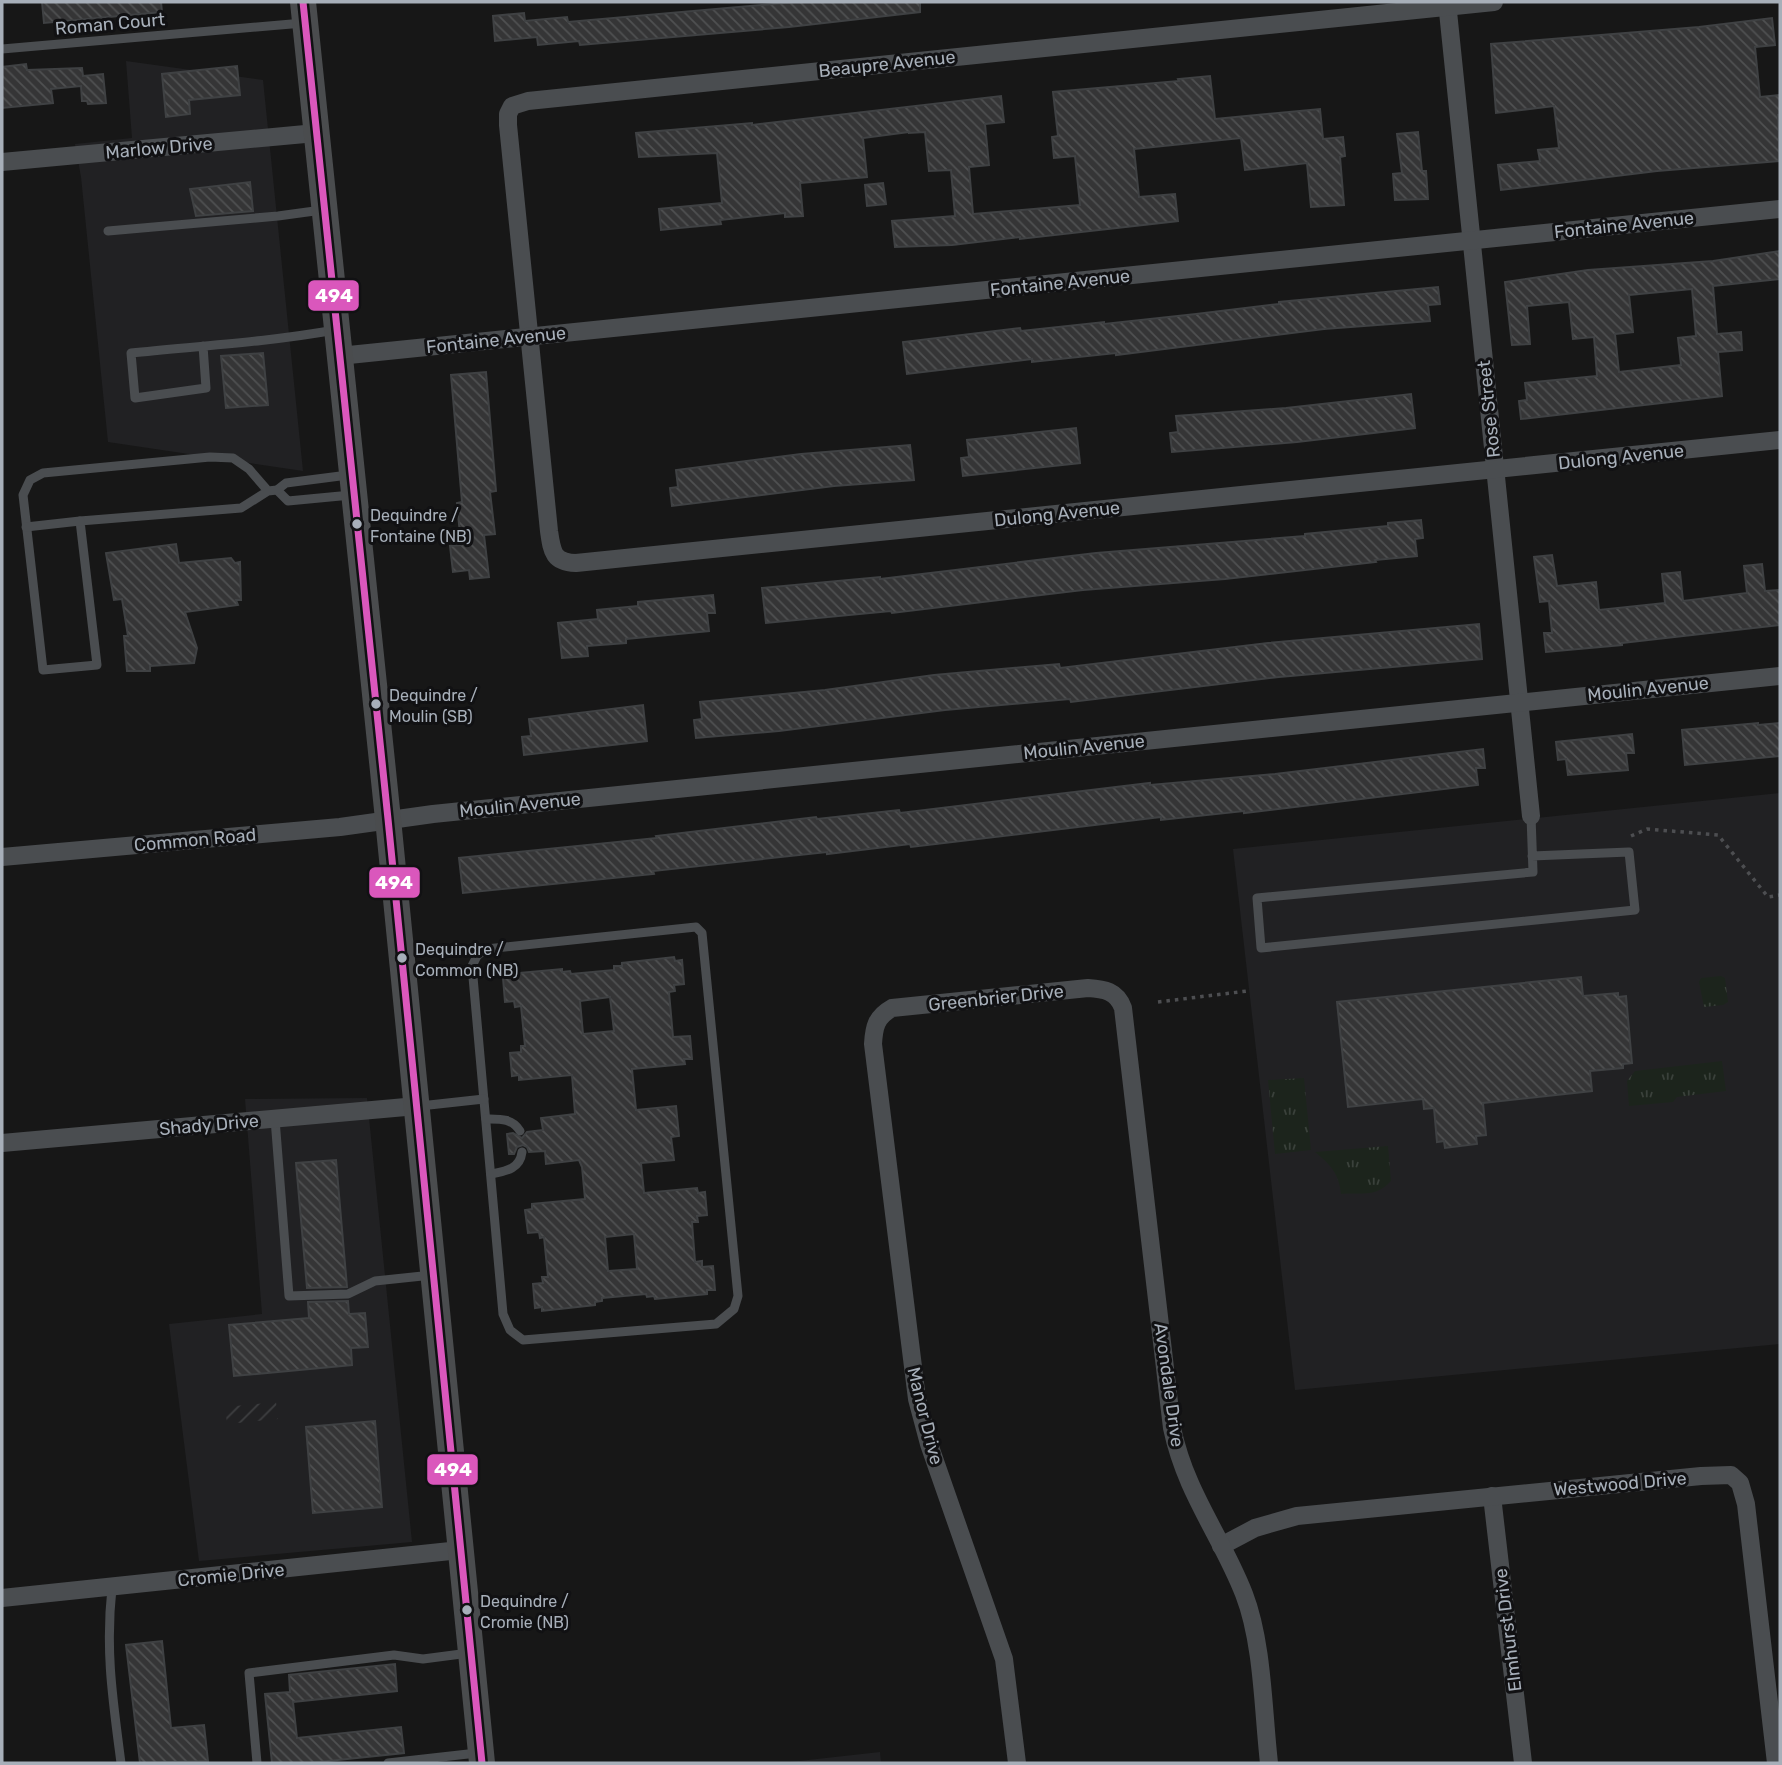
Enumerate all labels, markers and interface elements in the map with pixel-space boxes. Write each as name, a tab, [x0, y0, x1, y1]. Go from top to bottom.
street label: Roman Court	[54, 8, 166, 40]
street label: Beaupre Avenue	[818, 46, 956, 82]
street label: Marlow Drive	[105, 132, 213, 164]
street label: Fontaine Avenue	[1553, 207, 1695, 243]
street label: Fontaine Avenue	[989, 265, 1131, 301]
line badge: 494	[307, 279, 360, 312]
text: 494	[315, 284, 353, 307]
street label: Fontaine Avenue	[425, 322, 567, 358]
street label: Rose Street	[1473, 359, 1505, 459]
street label: Dulong Avenue	[1557, 439, 1685, 475]
street label: Dulong Avenue	[993, 496, 1121, 532]
place label: Dequindre / Fontaine (NB)	[370, 506, 472, 546]
marker: Dequindre / Fontaine (NB)	[350, 517, 364, 531]
street label: Moulin Avenue	[1586, 672, 1710, 706]
place label: Dequindre / Moulin (SB)	[389, 686, 478, 726]
marker: Dequindre / Moulin (SB)	[369, 697, 383, 711]
street label: Moulin Avenue	[1022, 730, 1146, 764]
street label: Moulin Avenue	[458, 788, 582, 822]
street label: Common Road	[133, 824, 257, 856]
line badge: 494	[368, 866, 421, 899]
text: 494	[375, 871, 413, 894]
place label: Dequindre / Common (NB)	[415, 940, 518, 980]
marker: Dequindre / Common (NB)	[395, 951, 409, 965]
street label: Greenbrier Drive	[927, 980, 1065, 1016]
street label: Shady Drive	[158, 1110, 260, 1140]
street label: Avondale Drive	[1149, 1321, 1189, 1449]
street label: Manor Drive	[902, 1365, 948, 1467]
line badge: 494	[426, 1453, 479, 1486]
text: 494	[434, 1458, 472, 1481]
street label: Westwood Drive	[1552, 1467, 1688, 1501]
street label: Cromie Drive	[177, 1558, 285, 1592]
street label: Elmhurst Drive	[1490, 1567, 1526, 1693]
place label: Dequindre / Cromie (NB)	[480, 1592, 569, 1632]
marker: Dequindre / Cromie (NB)	[460, 1603, 474, 1617]

